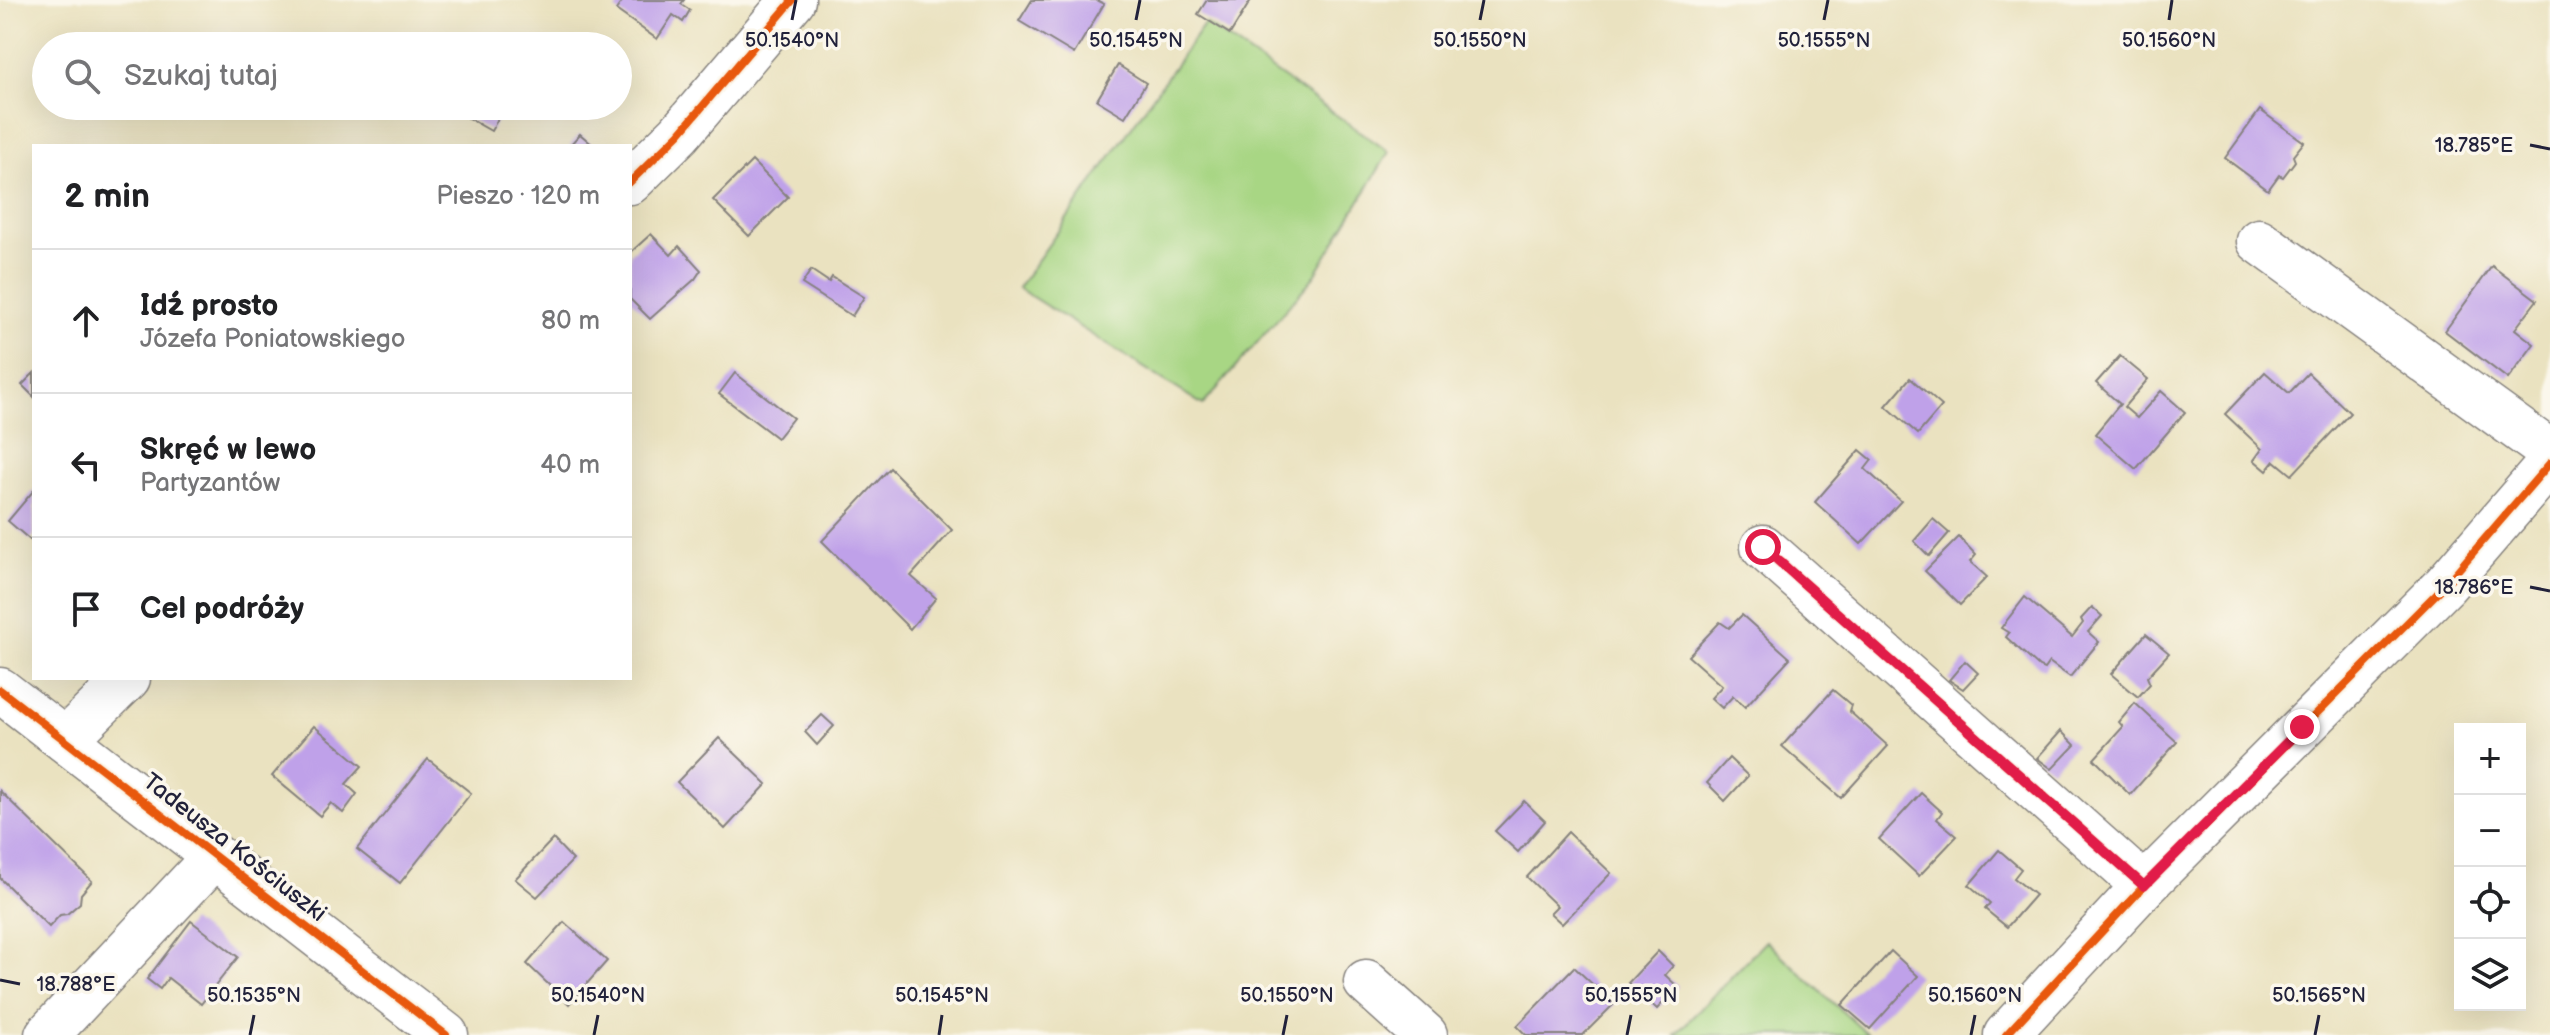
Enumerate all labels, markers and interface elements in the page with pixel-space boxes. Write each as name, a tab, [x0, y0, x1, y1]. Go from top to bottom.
text: 50.1540°N	[745, 29, 839, 53]
text: 50.1545°N	[1089, 29, 1183, 53]
text: 50.1550°N	[1433, 29, 1527, 53]
text: 50.1555°N	[1777, 29, 1871, 53]
text: 50.1560°N	[2122, 29, 2216, 53]
search box	[32, 32, 632, 120]
icon: search	[60, 54, 104, 98]
text: Szukaj tutaj	[124, 58, 278, 94]
text: 18.785°E	[2435, 134, 2513, 158]
text: 2 min	[64, 176, 150, 217]
text: Pieszo · 120 m	[436, 181, 600, 212]
text: Idź prosto	[140, 288, 278, 324]
icon: ahead	[64, 299, 108, 343]
text: 80 m	[541, 306, 600, 337]
text: Józefa Poniatowskiego	[140, 324, 406, 355]
text: Skręć w lewo	[140, 432, 316, 468]
icon: left	[64, 443, 108, 487]
text: 40 m	[540, 450, 600, 481]
text: Partyzantów	[140, 468, 280, 499]
route start	[1745, 529, 1781, 565]
text: 18.786°E	[2435, 576, 2514, 600]
icon: arrive	[64, 587, 108, 631]
text: Cel podróży	[140, 591, 304, 627]
route end	[2284, 709, 2320, 745]
map controls	[2454, 723, 2526, 1011]
button: +	[2454, 723, 2526, 795]
street label: Tadeusza Kościuszki	[137, 767, 332, 928]
button: −	[2454, 795, 2526, 867]
button: locate	[2454, 867, 2526, 939]
button: layers	[2454, 939, 2526, 1011]
text: 18.788°E	[37, 973, 115, 997]
text: 50.1535°N	[207, 984, 301, 1008]
text: 50.1540°N	[551, 984, 645, 1008]
text: 50.1545°N	[895, 984, 989, 1008]
text: 50.1550°N	[1240, 984, 1334, 1008]
text: 50.1555°N	[1584, 984, 1678, 1008]
text: 50.1560°N	[1928, 984, 2022, 1008]
text: 50.1565°N	[2272, 984, 2366, 1008]

